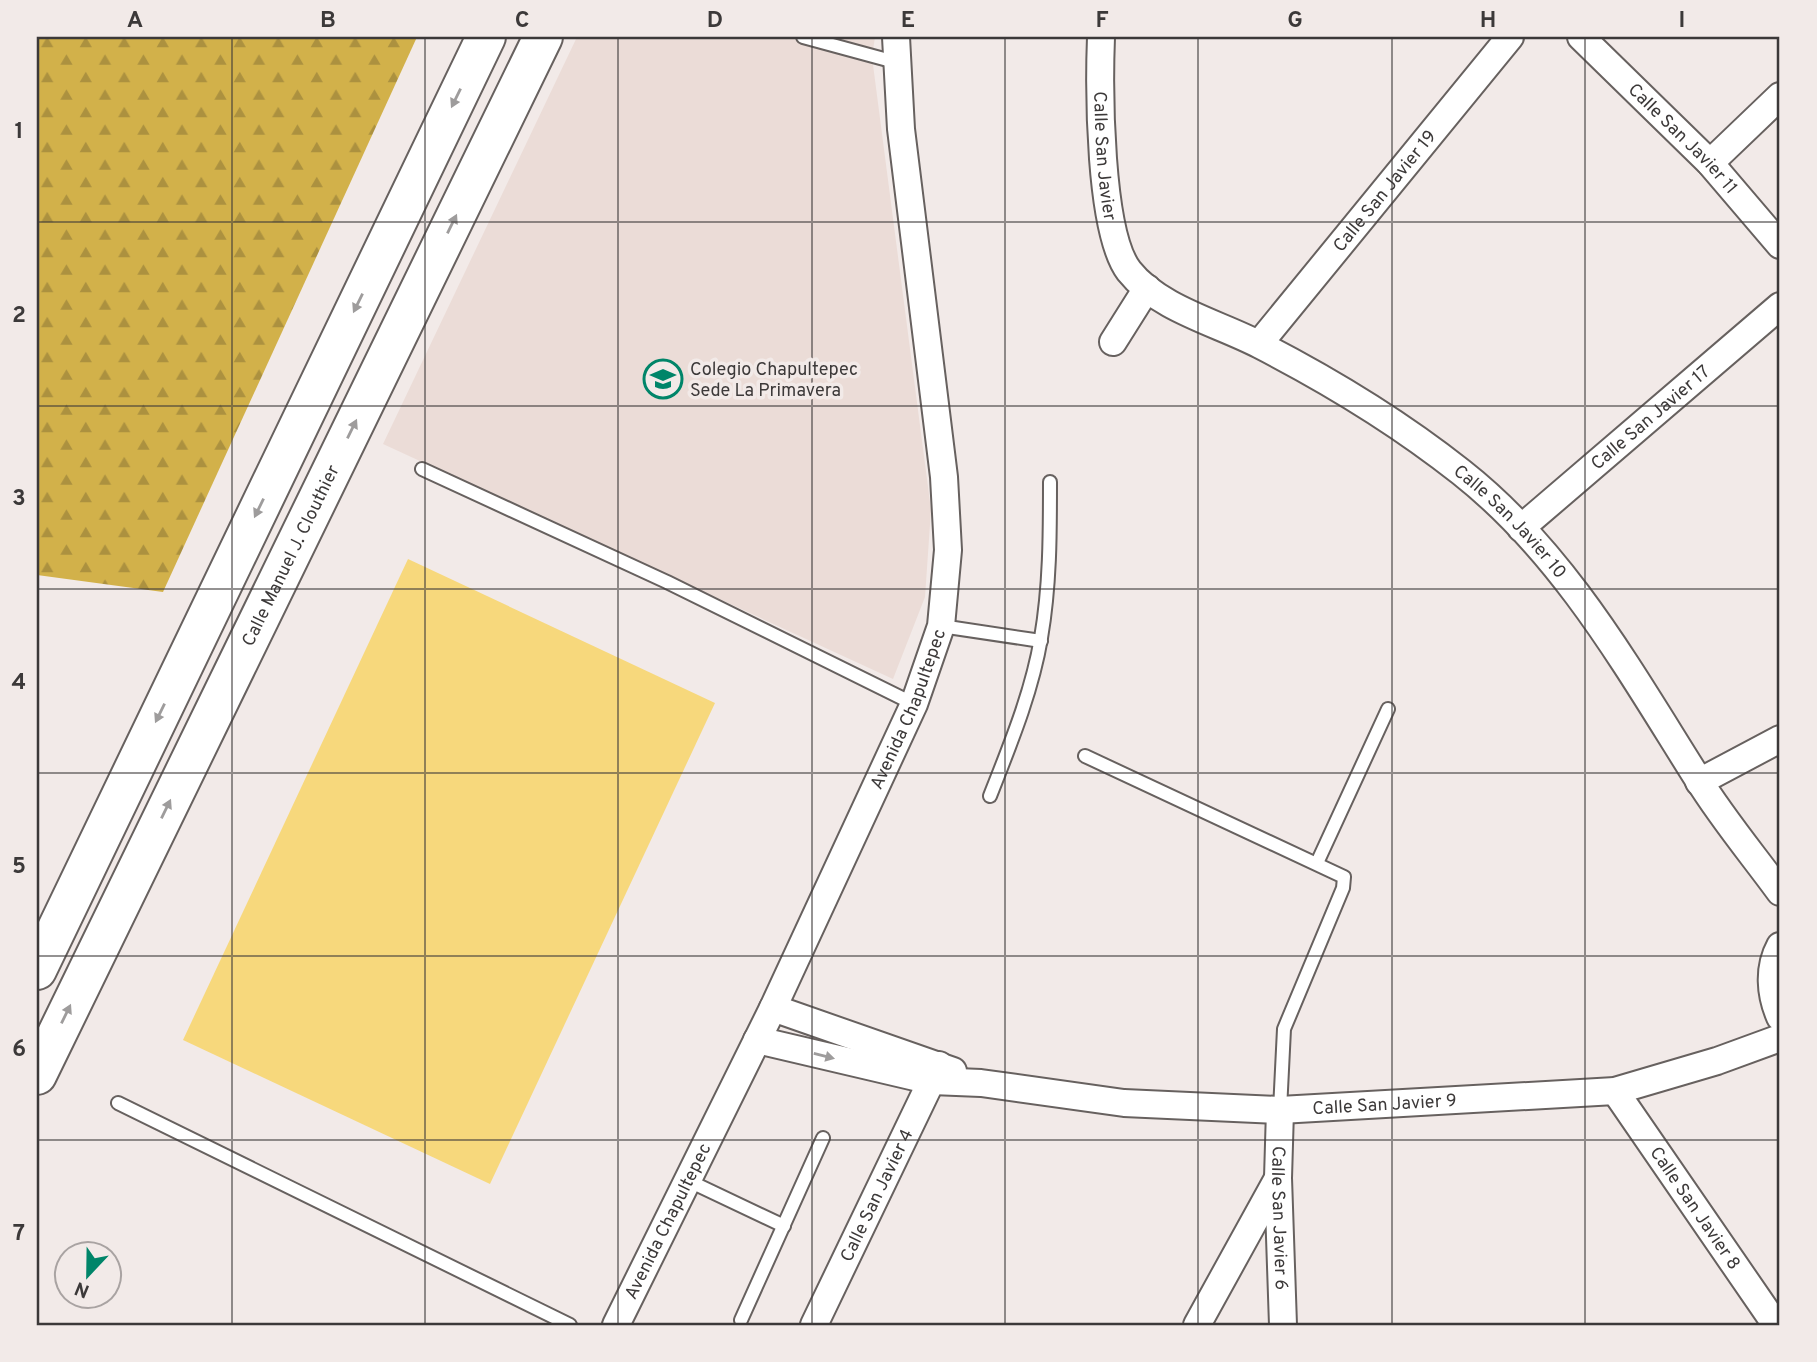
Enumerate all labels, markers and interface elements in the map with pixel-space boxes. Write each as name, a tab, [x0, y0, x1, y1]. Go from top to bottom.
text: A	[127, 7, 143, 36]
text: B	[320, 7, 336, 36]
text: C	[515, 7, 529, 36]
text: D	[707, 7, 723, 36]
text: E	[901, 7, 915, 36]
text: F	[1095, 7, 1109, 36]
text: G	[1287, 7, 1303, 36]
text: H	[1480, 7, 1496, 36]
text: I	[1679, 7, 1685, 36]
street label: Calle San Javier 11	[1622, 79, 1742, 200]
one-way arrow	[451, 88, 462, 108]
street label: Calle San Javier	[1087, 91, 1121, 223]
text: 1	[14, 118, 24, 147]
street label: Calle San Javier 19	[1329, 126, 1442, 257]
one-way arrow	[446, 214, 457, 234]
one-way arrow	[352, 293, 363, 313]
text: 2	[12, 302, 26, 331]
school or university icon: Colegio Chapultepec Sede La Primavera	[642, 358, 684, 400]
place label: Colegio Chapultepec Sede La Primavera	[690, 359, 858, 403]
street label: Calle San Javier 17	[1587, 361, 1715, 476]
one-way arrow	[346, 419, 357, 439]
street label: Calle San Javier 10	[1448, 460, 1571, 584]
street label: Calle Manuel J. Clouthier	[238, 462, 346, 651]
text: 3	[12, 485, 26, 514]
one-way arrow	[253, 498, 265, 518]
street label: Avenida Chapultepec	[866, 626, 952, 793]
text: 4	[12, 669, 26, 698]
one-way arrow	[155, 703, 166, 723]
one-way arrow	[160, 799, 172, 819]
text: 5	[12, 853, 26, 882]
one-way arrow	[60, 1004, 72, 1024]
text: 6	[12, 1036, 26, 1065]
one-way arrow	[813, 1051, 835, 1062]
street label: Calle San Javier 9	[1312, 1090, 1457, 1121]
street label: Calle San Javier 4	[836, 1126, 919, 1266]
street label: Avenida Chapultepec	[620, 1140, 717, 1304]
street label: Calle San Javier 8	[1644, 1143, 1745, 1275]
street label: Calle San Javier 6	[1265, 1145, 1292, 1290]
text: 7	[13, 1220, 25, 1249]
north arrow	[52, 1240, 122, 1310]
text: N	[72, 1275, 93, 1303]

